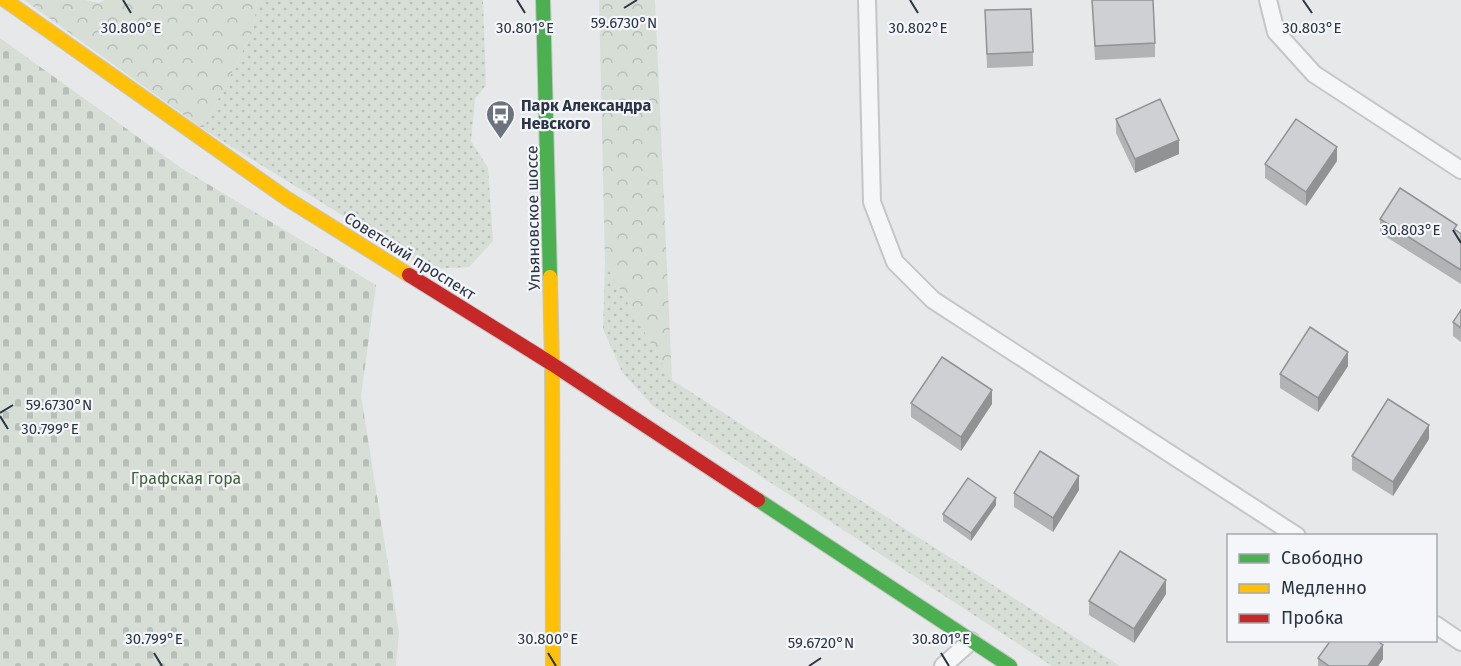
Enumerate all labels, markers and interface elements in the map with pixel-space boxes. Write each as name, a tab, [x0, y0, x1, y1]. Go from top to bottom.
text: 59.6730°N	[591, 14, 657, 32]
text: 30.800°E	[101, 19, 161, 37]
text: 30.801°E	[496, 19, 554, 37]
text: 30.802°E	[888, 19, 948, 37]
text: 30.803°E	[1282, 19, 1342, 37]
place label: Парк Александра Невского	[521, 96, 651, 133]
bus stop icon: Парк Александра Невского	[484, 98, 516, 140]
street label: Ульяновское шоссе	[522, 145, 544, 291]
street label: Советский проспект	[341, 208, 480, 305]
text: 30.803°E	[1381, 221, 1441, 239]
text: 59.6730°N	[26, 396, 92, 414]
text: 30.799°E	[21, 420, 79, 438]
park label: Графская гора	[131, 469, 241, 488]
legend	[1227, 534, 1437, 642]
text: Свободно	[1281, 547, 1363, 569]
text: Медленно	[1281, 577, 1367, 599]
text: Пробка	[1281, 607, 1344, 629]
text: 30.799°E	[125, 630, 183, 648]
text: 30.800°E	[518, 630, 578, 648]
text: 30.801°E	[912, 630, 970, 648]
text: 59.6720°N	[788, 634, 854, 652]

